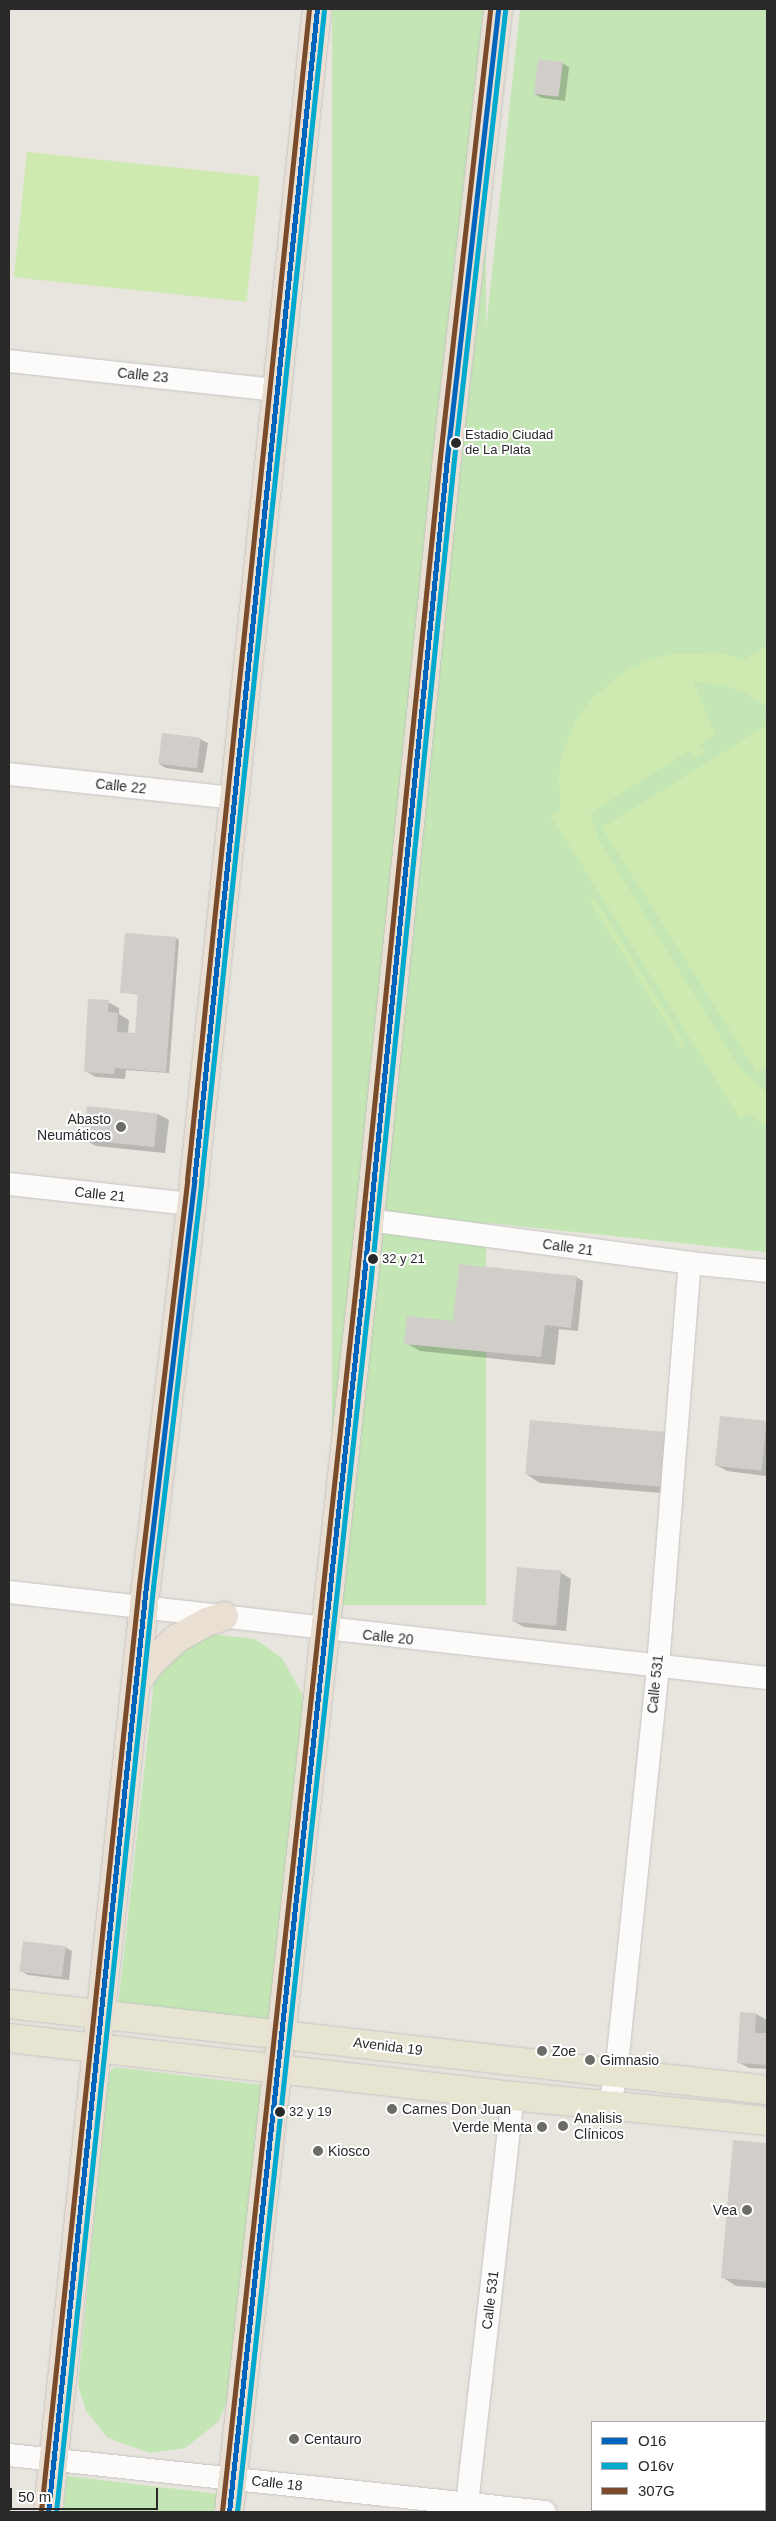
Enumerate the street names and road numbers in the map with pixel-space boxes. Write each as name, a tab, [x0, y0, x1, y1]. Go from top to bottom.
street label: Calle 23	[117, 364, 169, 386]
street label: Calle 22	[95, 775, 147, 797]
street label: Calle 21	[74, 1183, 126, 1205]
street label: Calle 21	[541, 1235, 595, 1259]
street label: Calle 20	[362, 1626, 414, 1648]
street label: Calle 531	[644, 1654, 666, 1714]
street label: Avenida 19	[352, 2033, 424, 2059]
street label: Calle 531	[478, 2270, 502, 2330]
street label: Calle 18	[251, 2472, 303, 2494]

